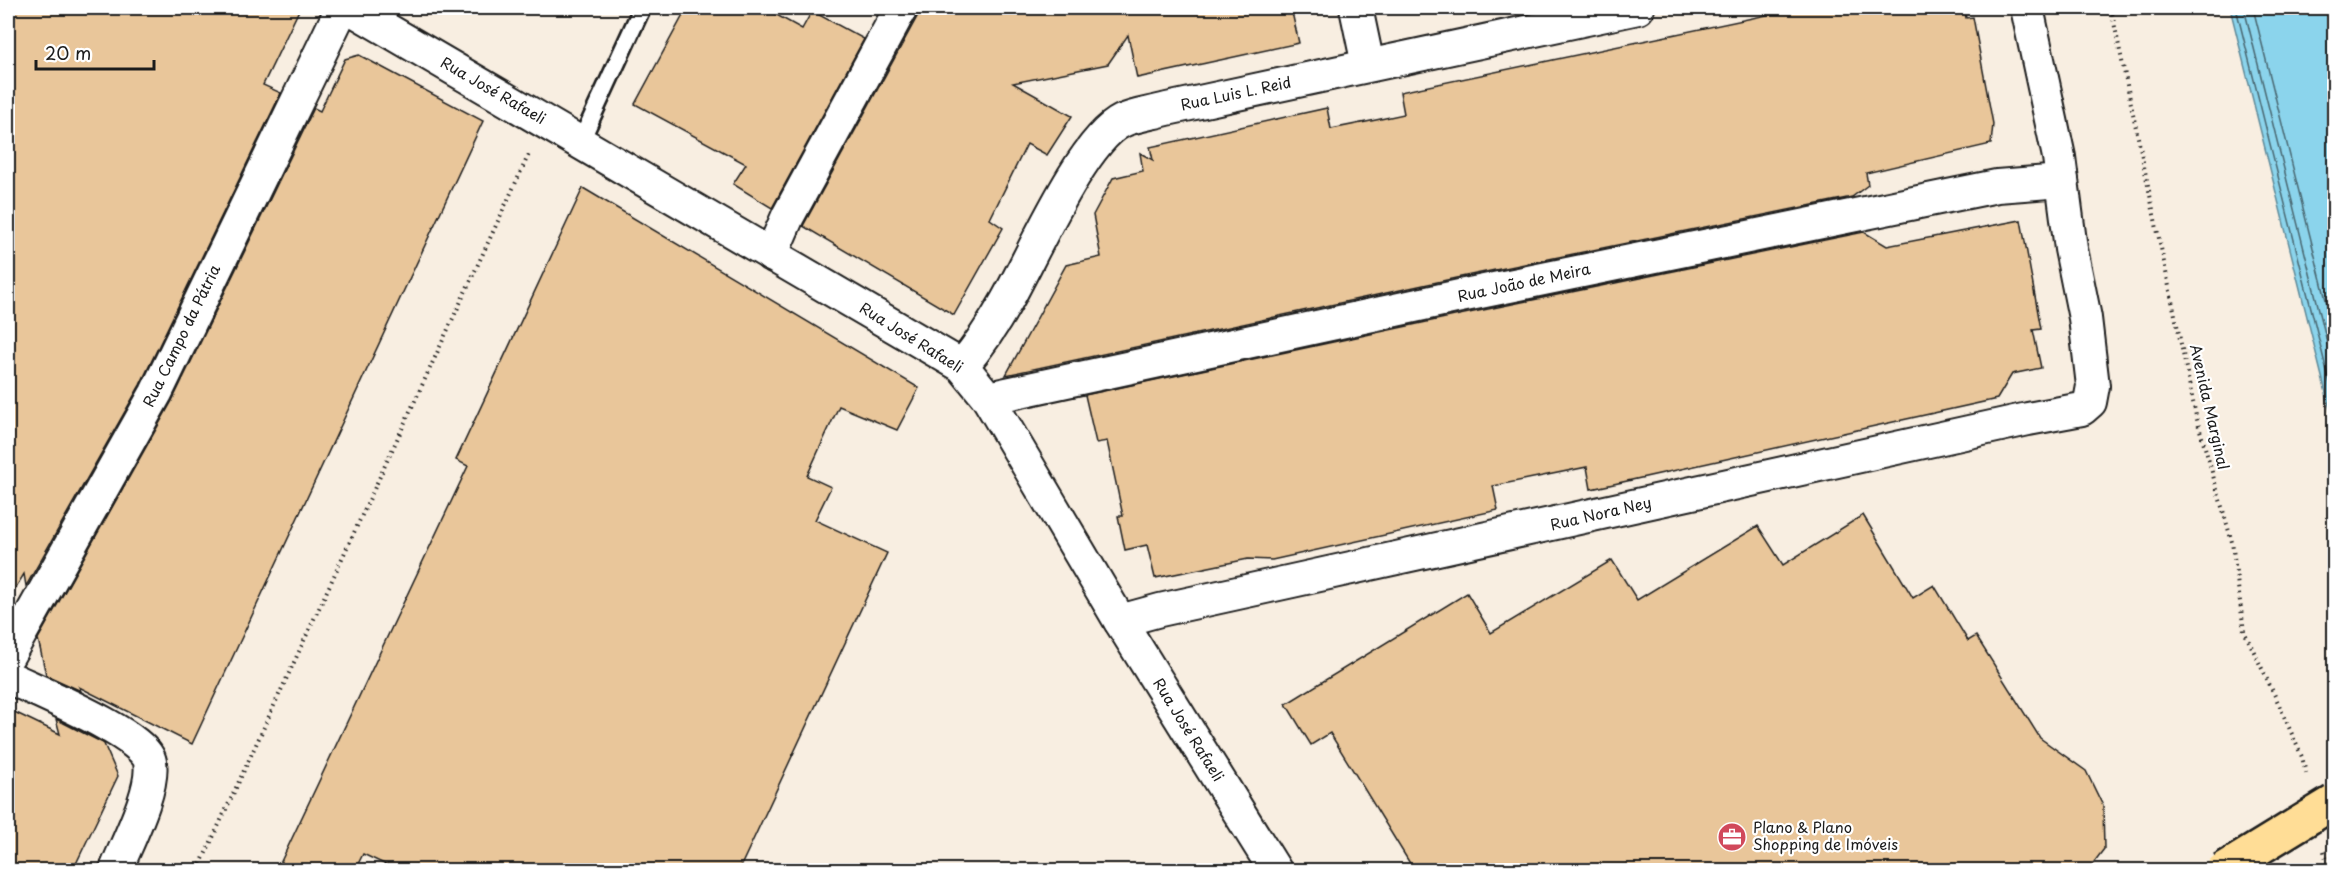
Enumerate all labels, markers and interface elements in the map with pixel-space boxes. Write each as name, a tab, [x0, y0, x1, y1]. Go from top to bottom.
scale bar	[36, 33, 154, 71]
text: 20 m	[45, 39, 91, 66]
street label: Rua José Rafaeli	[437, 50, 551, 129]
street label: Rua Luis L. Reid	[1178, 70, 1293, 115]
street label: Rua João de Meira	[1455, 256, 1593, 307]
street label: Rua Campo da Pátria	[136, 260, 225, 411]
street label: Rua José Rafaeli	[856, 296, 968, 378]
street label: Avenida Marginal	[2185, 342, 2236, 472]
street label: Rua Nora Ney	[1548, 490, 1654, 535]
street label: Rua José Rafaeli	[1148, 673, 1230, 785]
place label: Plano & Plano Shopping de Imóveis	[1753, 815, 1898, 855]
office icon: Plano & Plano Shopping de Imóveis	[1716, 821, 1748, 853]

